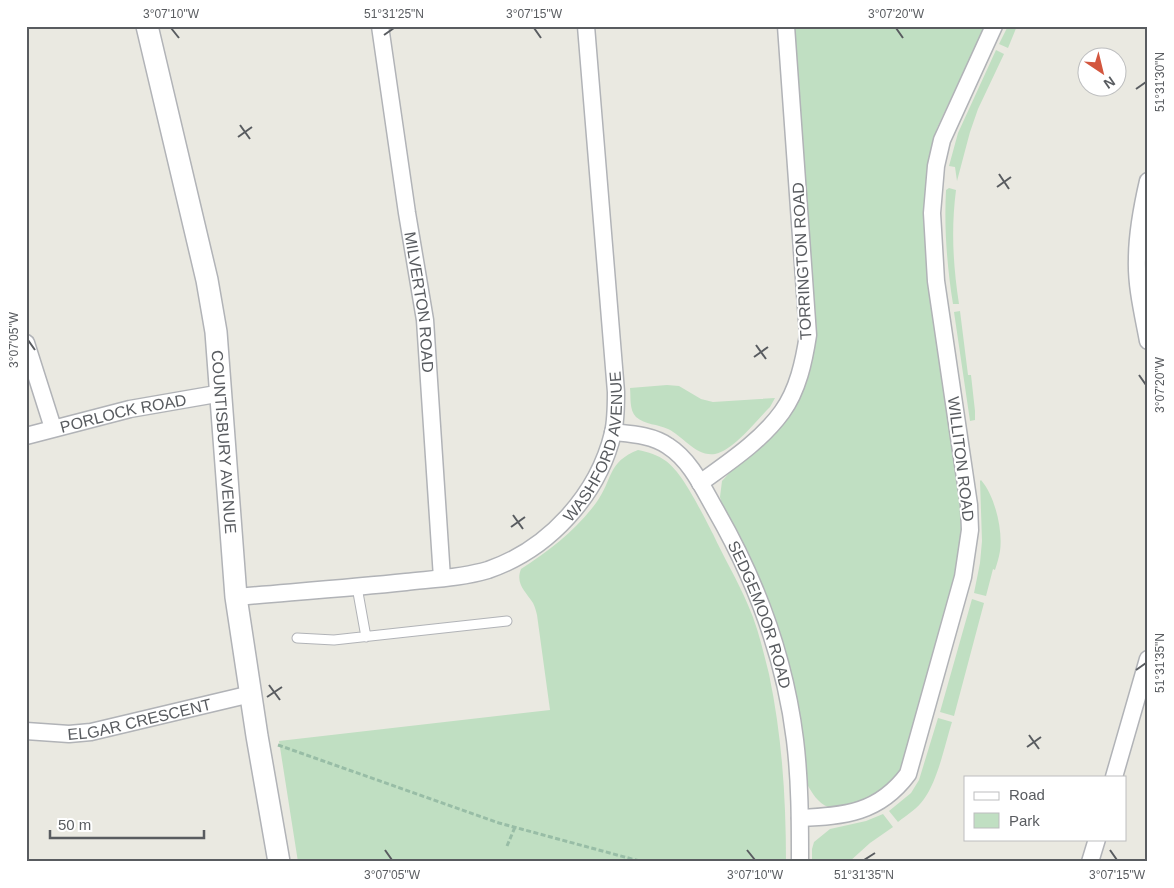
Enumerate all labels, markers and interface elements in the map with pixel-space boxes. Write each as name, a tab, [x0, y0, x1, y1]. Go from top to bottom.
text: 3°07'10"W	[143, 7, 200, 21]
text: 51°31'25"N	[364, 7, 424, 21]
text: 3°07'15"W	[506, 7, 563, 21]
text: 3°07'20"W	[868, 7, 925, 21]
north arrow	[1076, 48, 1126, 98]
text: 51°31'30"N	[1153, 52, 1167, 112]
text: N	[1101, 73, 1118, 92]
street label: TORRINGTON ROAD	[789, 182, 815, 340]
street label: MILVERTON ROAD	[402, 230, 437, 373]
text: 3°07'05"W	[7, 311, 21, 368]
street label: COUNTISBURY AVENUE	[209, 349, 240, 534]
text: 3°07'20"W	[1153, 356, 1167, 413]
street label: WASHFORD AVENUE	[559, 371, 625, 525]
street label: PORLOCK ROAD	[58, 391, 188, 435]
street label: WILLITON ROAD	[945, 395, 977, 523]
street label: SEDGEMOOR ROAD	[725, 538, 794, 690]
text: 51°31'35"N	[1153, 633, 1167, 693]
street label: ELGAR CRESCENT	[67, 695, 213, 743]
legend	[964, 776, 1126, 840]
text: Road	[1009, 786, 1045, 803]
scale bar	[50, 808, 204, 840]
text: Park	[1009, 812, 1040, 829]
text: 50 m	[58, 816, 91, 833]
text: 3°07'05"W	[364, 868, 421, 882]
text: 3°07'10"W	[727, 868, 784, 882]
text: 51°31'35"N	[834, 868, 894, 882]
text: 3°07'15"W	[1089, 868, 1146, 882]

